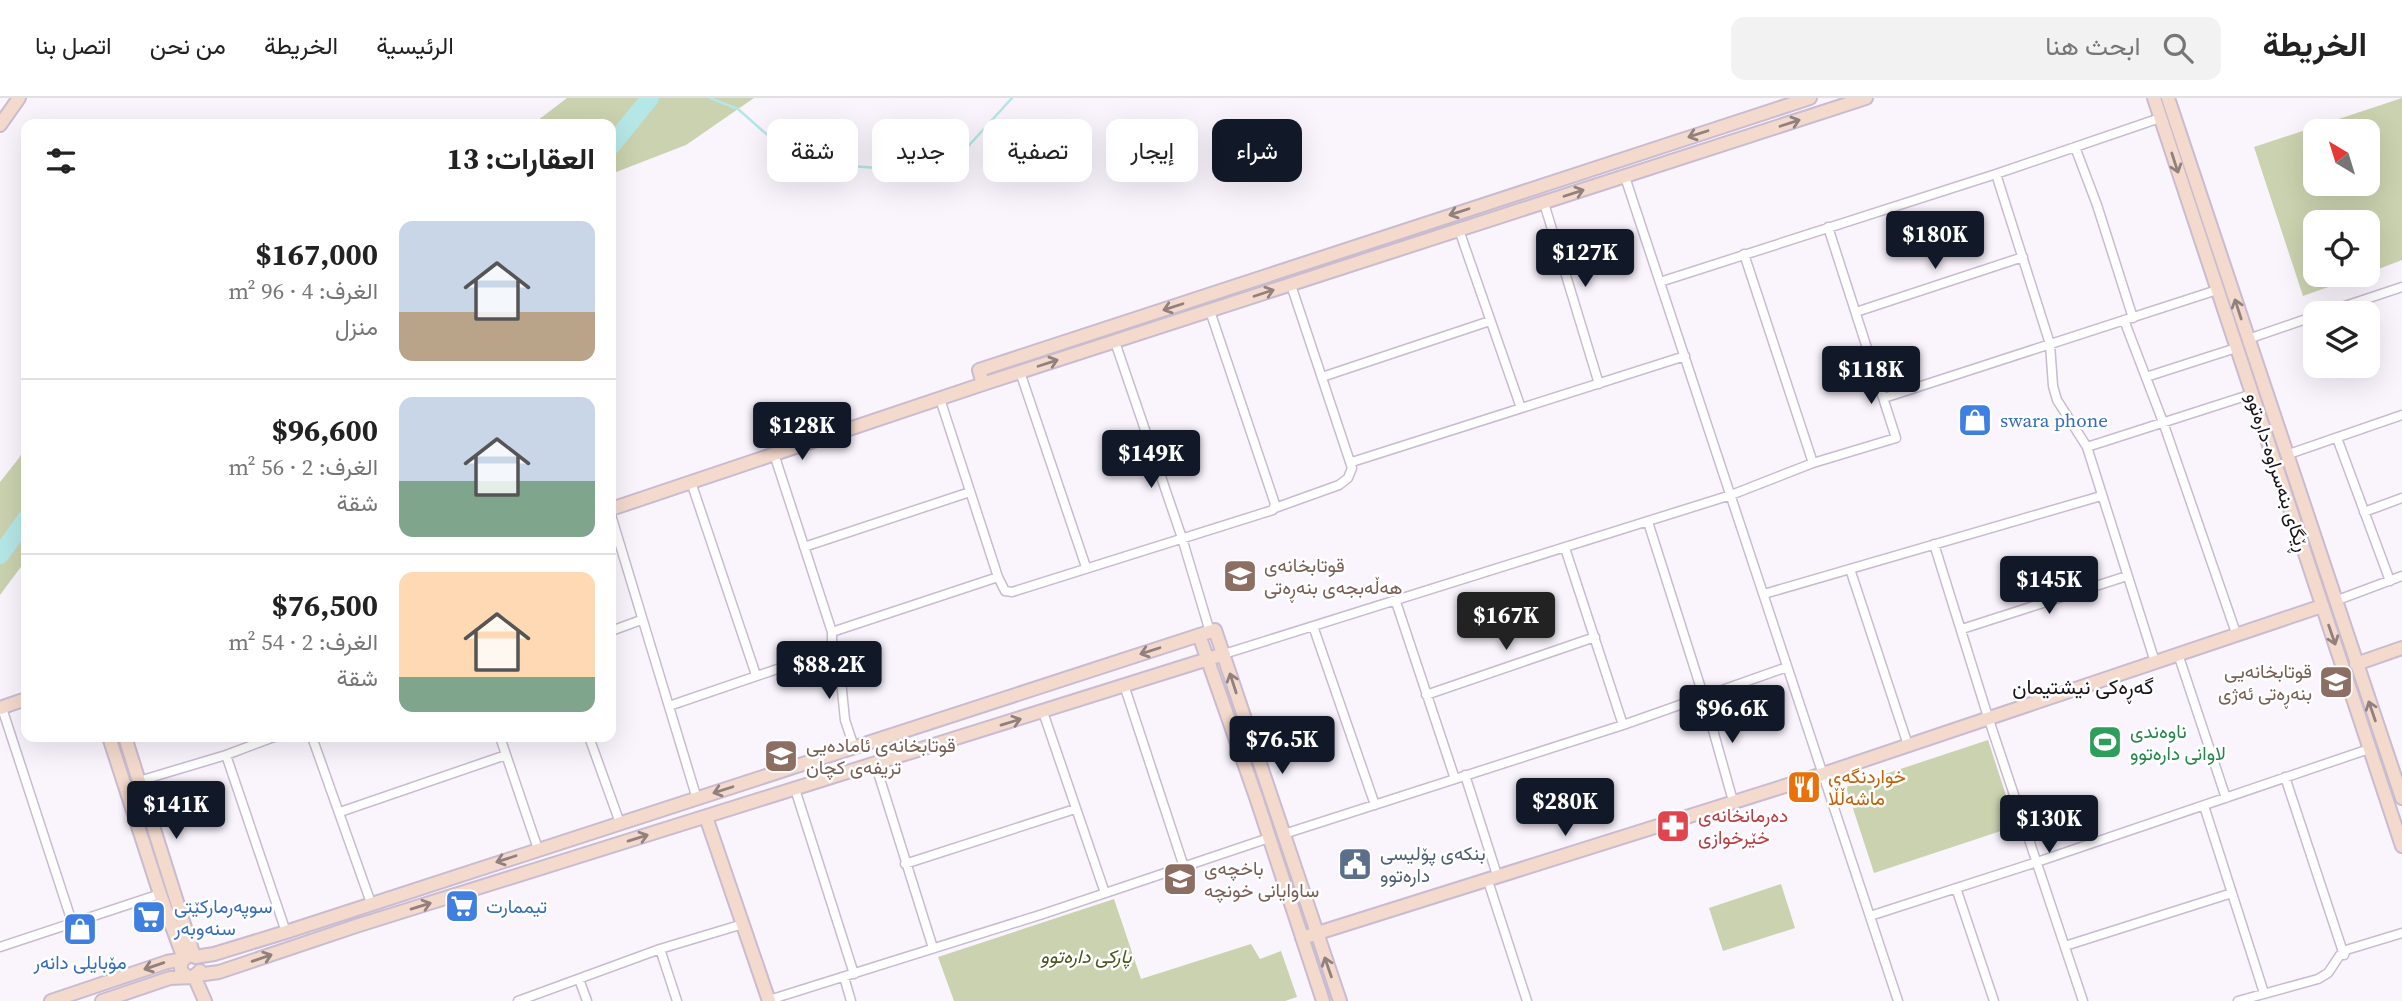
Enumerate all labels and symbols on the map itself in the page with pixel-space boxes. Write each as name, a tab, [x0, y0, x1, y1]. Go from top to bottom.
one-way arrow	[1779, 115, 1801, 128]
north arrow	[2303, 119, 2380, 196]
one-way arrow	[1688, 129, 1710, 141]
one-way arrow	[2169, 152, 2182, 174]
one-way arrow	[1563, 186, 1585, 199]
one-way arrow	[1448, 207, 1470, 219]
pin: $180K	[1886, 212, 1984, 271]
pin: $127K	[1536, 230, 1634, 289]
one-way arrow	[1253, 286, 1275, 299]
one-way arrow	[2231, 298, 2244, 320]
one-way arrow	[1162, 301, 1184, 314]
pin: $118K	[1822, 346, 1920, 406]
one-way arrow	[1036, 356, 1058, 369]
street label: ڕێگای بنەسراوە-دارەتوو	[2237, 389, 2316, 556]
shop icon: swara phone	[1956, 401, 1994, 439]
pin: $128K	[753, 402, 851, 462]
place label: swara phone	[2000, 407, 2108, 433]
pin: $149K	[1102, 430, 1200, 490]
place label: قوتابخانەی هەڵەبجەی بنەڕەتی	[1264, 552, 1403, 603]
pin: $145K	[2000, 556, 2098, 616]
school or university icon: قوتابخانەی هەڵەبجەی بنەڕەتی	[1221, 557, 1259, 595]
pin: $167K	[1457, 592, 1555, 652]
one-way arrow	[2327, 623, 2339, 645]
pin: $88.2K	[772, 642, 886, 701]
one-way arrow	[1140, 646, 1162, 658]
place label: قوتابخانەیی بنەڕەتی ئەژی	[2218, 658, 2312, 709]
school or university icon: قوتابخانەیی بنەڕەتی ئەژی	[2317, 663, 2355, 701]
one-way arrow	[1226, 672, 1238, 694]
district label: گەڕەکی نیشتیمان	[2012, 672, 2154, 704]
pin: $96.6K	[1675, 686, 1789, 745]
one-way arrow	[2365, 700, 2377, 722]
one-way arrow	[1000, 714, 1022, 727]
pin: $76.5K	[1225, 716, 1339, 776]
place label: ناوەندی لاوانی دارەتوو	[2130, 718, 2226, 766]
sports icon: ناوەندی لاوانی دارەتوو	[2086, 723, 2124, 761]
place label: قوتابخانەی ئامادەیی تریفەی کچان	[806, 732, 956, 781]
school or university icon: قوتابخانەی ئامادەیی تریفەی کچان	[762, 737, 800, 775]
place label: خواردنگەی ماشەڵڵا	[1828, 763, 1906, 811]
restaurant icon: خواردنگەی ماشەڵڵا	[1785, 768, 1823, 806]
pin: $280K	[1516, 778, 1614, 838]
pin: $141K	[127, 782, 225, 841]
one-way arrow	[712, 785, 734, 798]
pin: $130K	[2000, 796, 2098, 855]
place label: دەرمانخانەی خێرخوازی	[1698, 802, 1788, 850]
pharmacy icon: دەرمانخانەی خێرخوازی	[1654, 807, 1692, 845]
one-way arrow	[627, 831, 649, 844]
place label: بنکەی پۆلیسی دارەتوو	[1380, 840, 1486, 888]
public building icon: بنکەی پۆلیسی دارەتوو	[1336, 845, 1374, 883]
one-way arrow	[495, 853, 517, 866]
place label: باخچەی ساوایانی خونچە	[1204, 855, 1319, 904]
school or university icon: باخچەی ساوایانی خونچە	[1161, 860, 1199, 898]
supermarket icon: تیممارت	[443, 887, 481, 925]
place label: سوپەرمارکێتی سنەوبەر	[173, 893, 273, 941]
place label: تیممارت	[486, 893, 547, 919]
supermarket icon: سوپەرمارکێتی سنەوبەر	[130, 898, 168, 936]
one-way arrow	[409, 898, 431, 911]
shop icon: مۆبایلی دانەر	[61, 910, 99, 948]
park label: پارکی دارەتوو	[1041, 943, 1133, 970]
place label: مۆبایلی دانەر	[32, 949, 127, 975]
one-way arrow	[251, 950, 273, 963]
one-way arrow	[1321, 957, 1333, 979]
one-way arrow	[144, 961, 166, 973]

